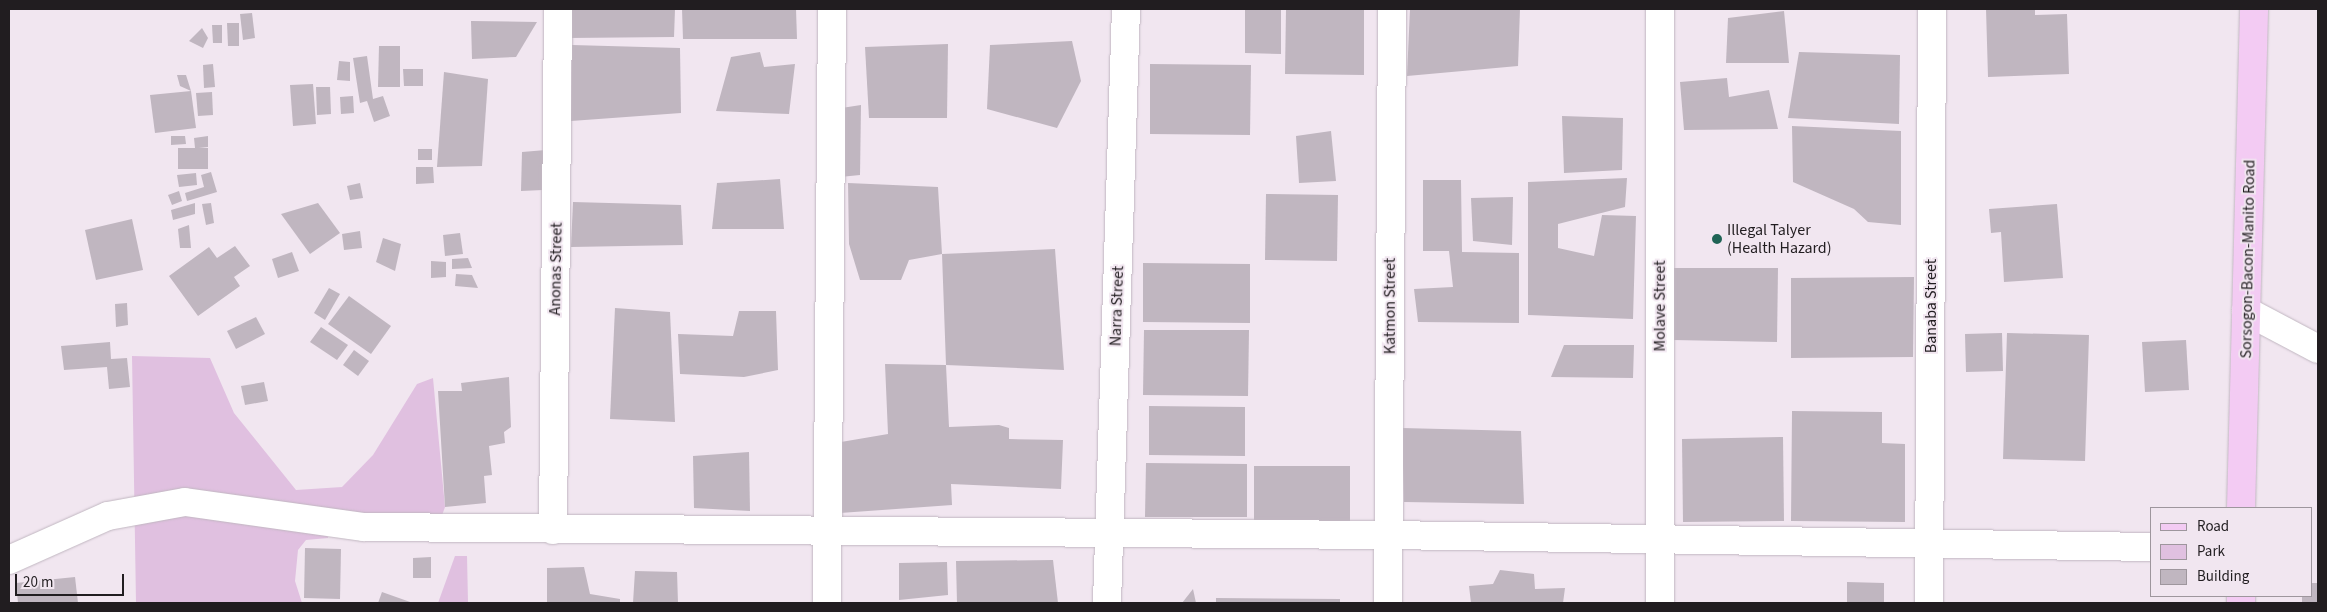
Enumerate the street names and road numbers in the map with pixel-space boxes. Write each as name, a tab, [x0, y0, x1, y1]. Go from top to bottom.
street label: Sorsogon-Bacon-Manito Road	[2237, 159, 2259, 359]
street label: Anonas Street	[546, 222, 566, 316]
street label: Katmon Street	[1380, 258, 1400, 354]
street label: Banaba Street	[1921, 259, 1941, 353]
street label: Molave Street	[1650, 260, 1670, 352]
street label: Narra Street	[1106, 265, 1128, 347]

